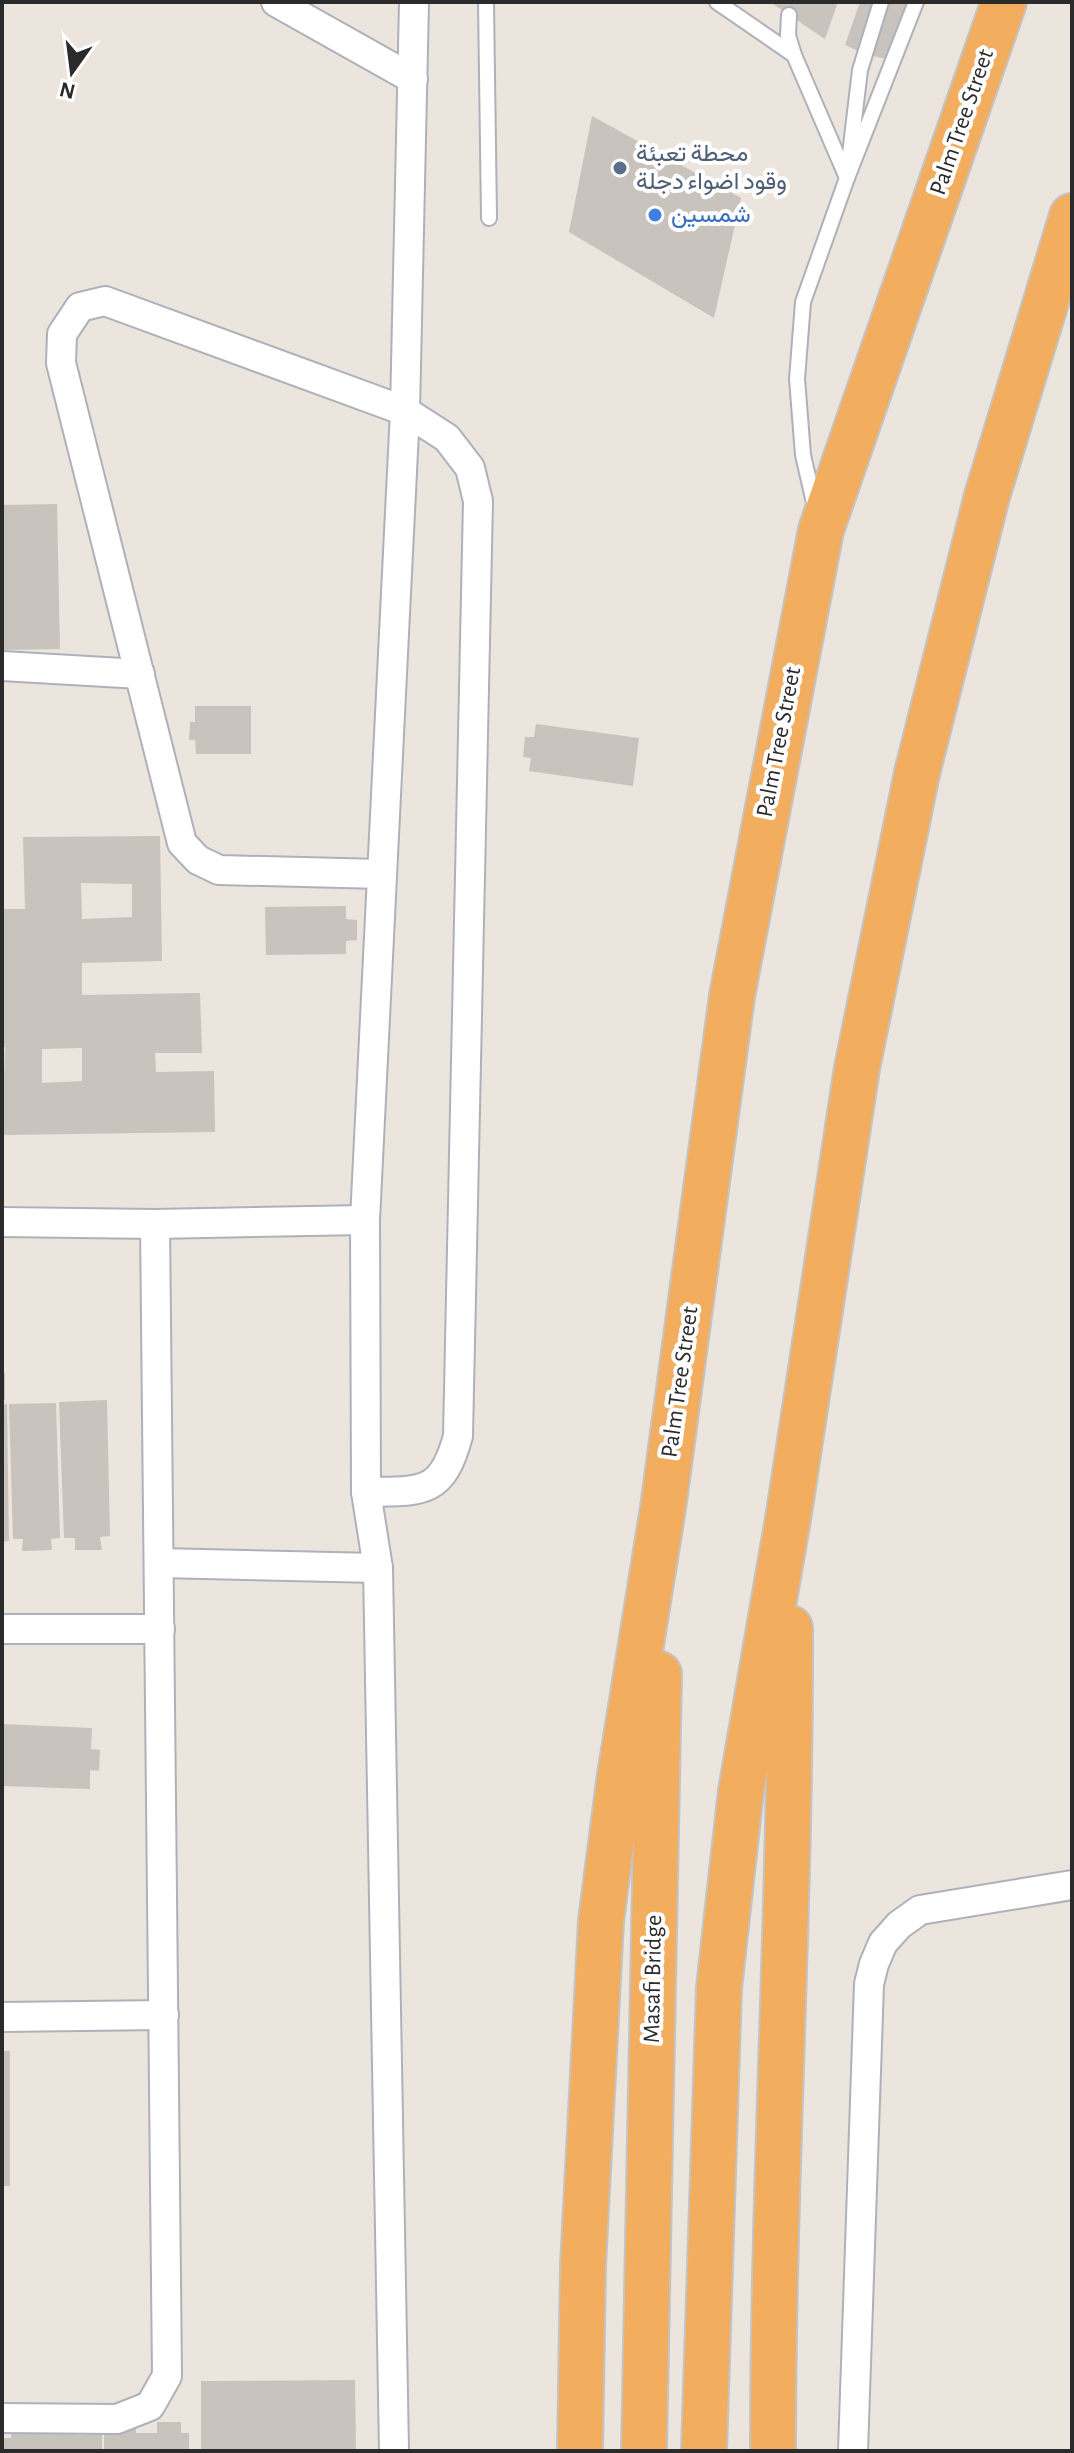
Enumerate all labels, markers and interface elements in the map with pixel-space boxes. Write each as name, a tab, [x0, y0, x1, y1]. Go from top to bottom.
north arrow	[32, 32, 112, 112]
street label: Palm Tree Street	[926, 46, 998, 198]
text: N	[57, 78, 77, 103]
place label: محطة تعبئة وقود اضواء دجلة	[636, 142, 787, 196]
marker: محطة تعبئة وقود اضواء دجلة	[611, 159, 629, 177]
place label: شمسين	[671, 203, 751, 228]
marker: شمسين	[646, 206, 664, 224]
street label: Palm Tree Street	[753, 664, 805, 819]
street label: Palm Tree Street	[657, 1304, 703, 1459]
street label: Masafi Bridge	[640, 1915, 666, 2043]

